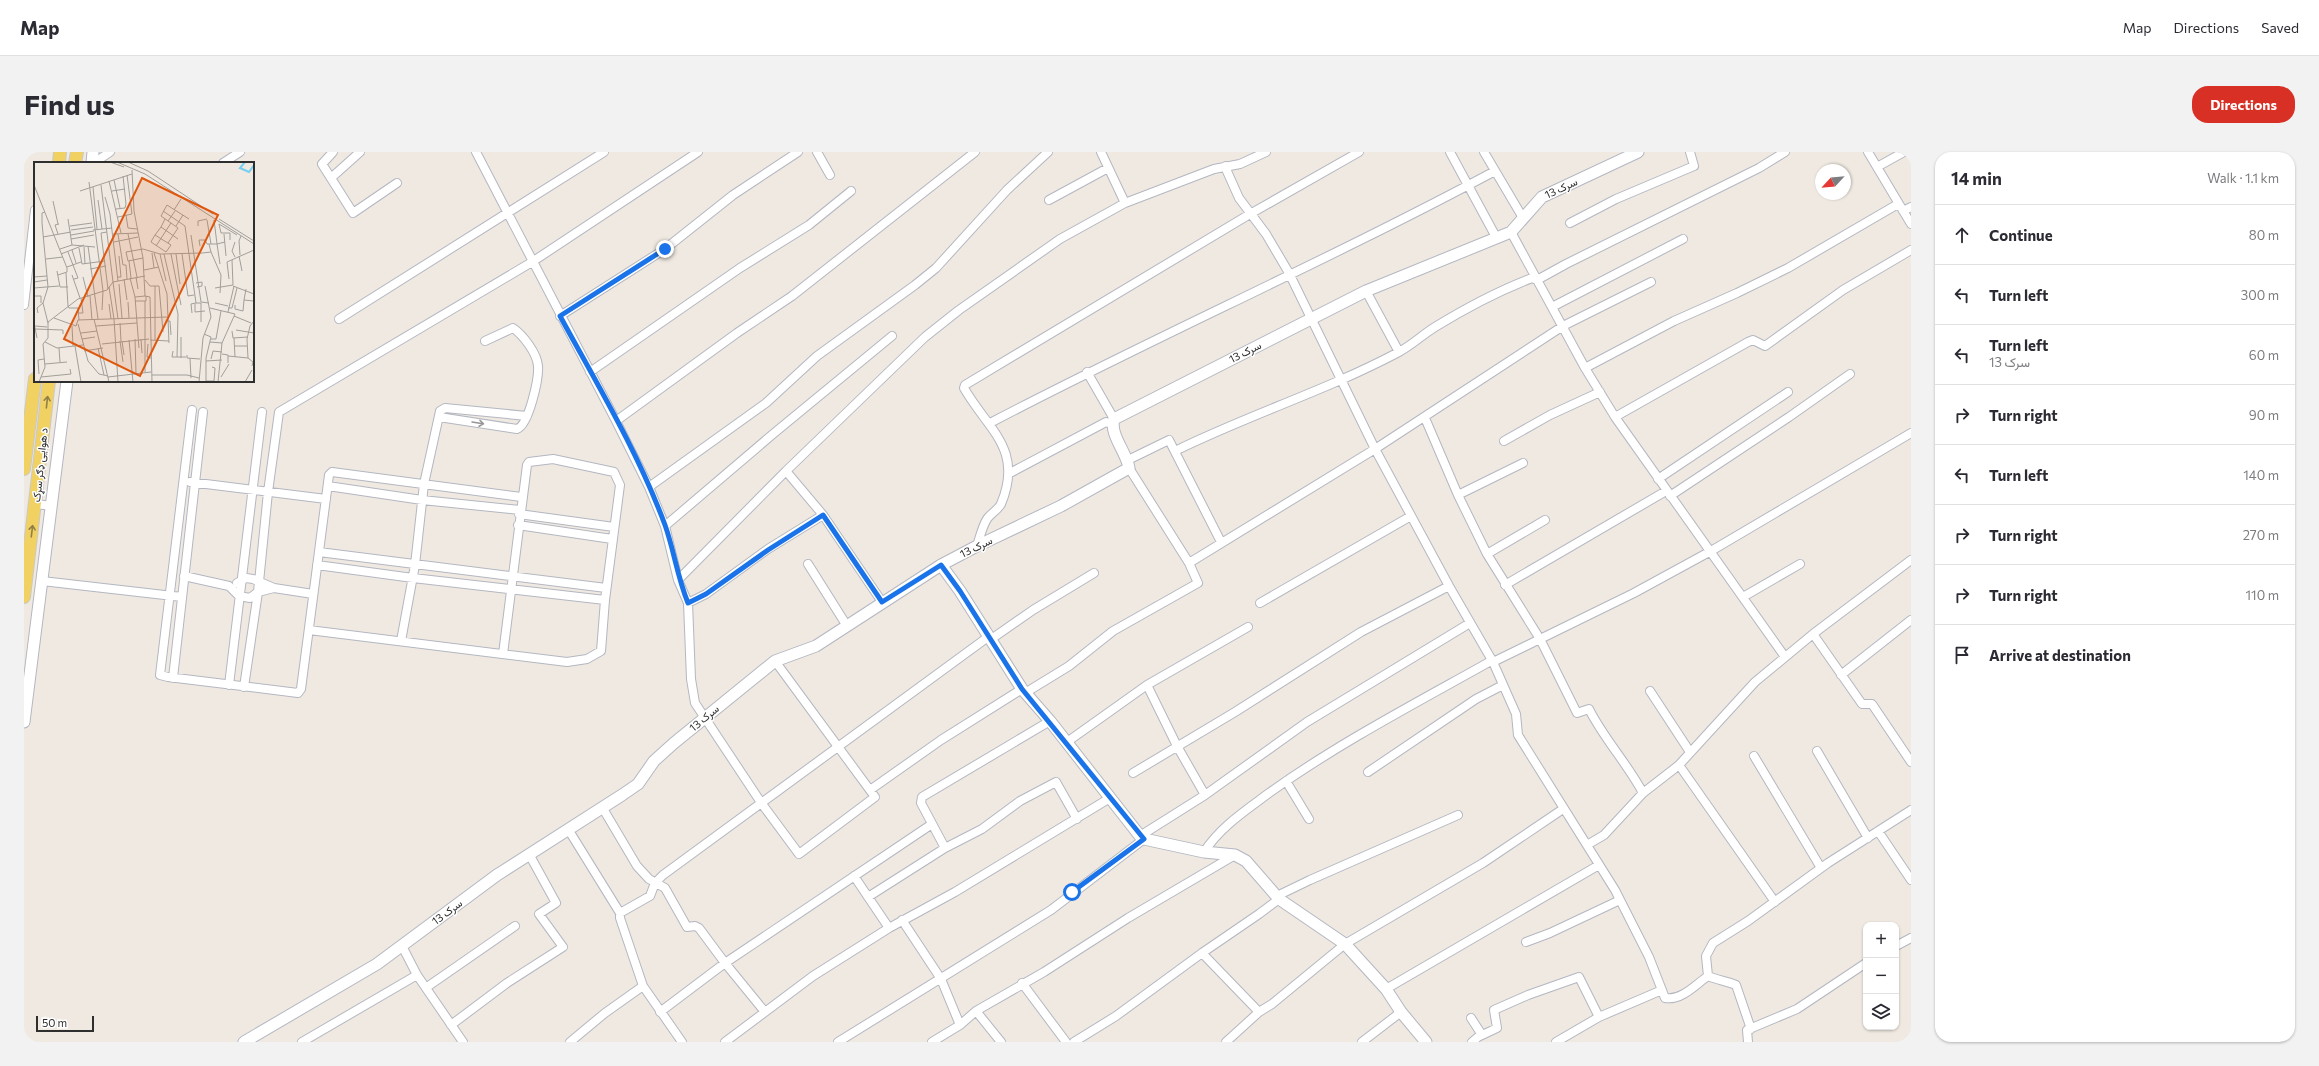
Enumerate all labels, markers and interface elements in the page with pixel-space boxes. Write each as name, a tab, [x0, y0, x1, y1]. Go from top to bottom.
text: Map	[20, 16, 59, 39]
text: Map	[2123, 19, 2152, 36]
text: Directions	[2174, 19, 2239, 36]
text: Saved	[2261, 19, 2299, 36]
button: Directions	[2192, 86, 2295, 123]
text: Find us	[24, 87, 115, 121]
inset map	[34, 162, 254, 382]
north arrow	[1815, 164, 1851, 200]
text: 14 min	[1951, 168, 2002, 189]
text: Walk · 1.1 km	[2207, 170, 2279, 186]
street label: سرک 13	[1542, 174, 1580, 202]
icon: ahead	[1951, 224, 1973, 246]
text: Continue	[1989, 226, 2053, 244]
text: 80 m	[2249, 227, 2279, 243]
route end	[656, 240, 674, 258]
icon: left	[1951, 284, 1973, 306]
text: Turn left	[1989, 286, 2048, 304]
text: 300 m	[2241, 287, 2279, 303]
text: Turn left	[1989, 336, 2048, 354]
street label: سرک 13	[1226, 338, 1264, 366]
icon: left	[1951, 344, 1973, 366]
text: 60 m	[2249, 347, 2279, 363]
text: سرک 13	[1989, 354, 2030, 370]
one-way arrow	[43, 396, 51, 409]
icon: right	[1951, 404, 1973, 426]
text: Turn right	[1989, 406, 2058, 424]
text: 90 m	[2249, 407, 2279, 423]
one-way arrow	[471, 419, 484, 427]
street label: د هوایی ډګر سړک	[29, 427, 52, 503]
icon: left	[1951, 464, 1973, 486]
text: Turn left	[1989, 466, 2048, 484]
text: 140 m	[2243, 467, 2279, 483]
icon: right	[1951, 524, 1973, 546]
one-way arrow	[28, 525, 36, 538]
text: Turn right	[1989, 526, 2058, 544]
text: 270 m	[2243, 527, 2279, 543]
street label: سرک 13	[957, 533, 995, 561]
icon: right	[1951, 584, 1973, 606]
text: Turn right	[1989, 586, 2058, 604]
text: 110 m	[2246, 587, 2279, 603]
icon: arrive	[1951, 644, 1973, 666]
text: Arrive at destination	[1989, 646, 2131, 664]
street label: سرک 13	[686, 701, 722, 734]
route start	[1063, 883, 1081, 901]
street label: سرک 13	[429, 896, 465, 928]
map controls	[1863, 922, 1899, 1030]
button: +	[1863, 922, 1899, 958]
button: −	[1863, 958, 1899, 994]
button: layers	[1863, 994, 1899, 1030]
scale bar	[36, 1014, 94, 1033]
text: 50 m	[42, 1016, 67, 1029]

